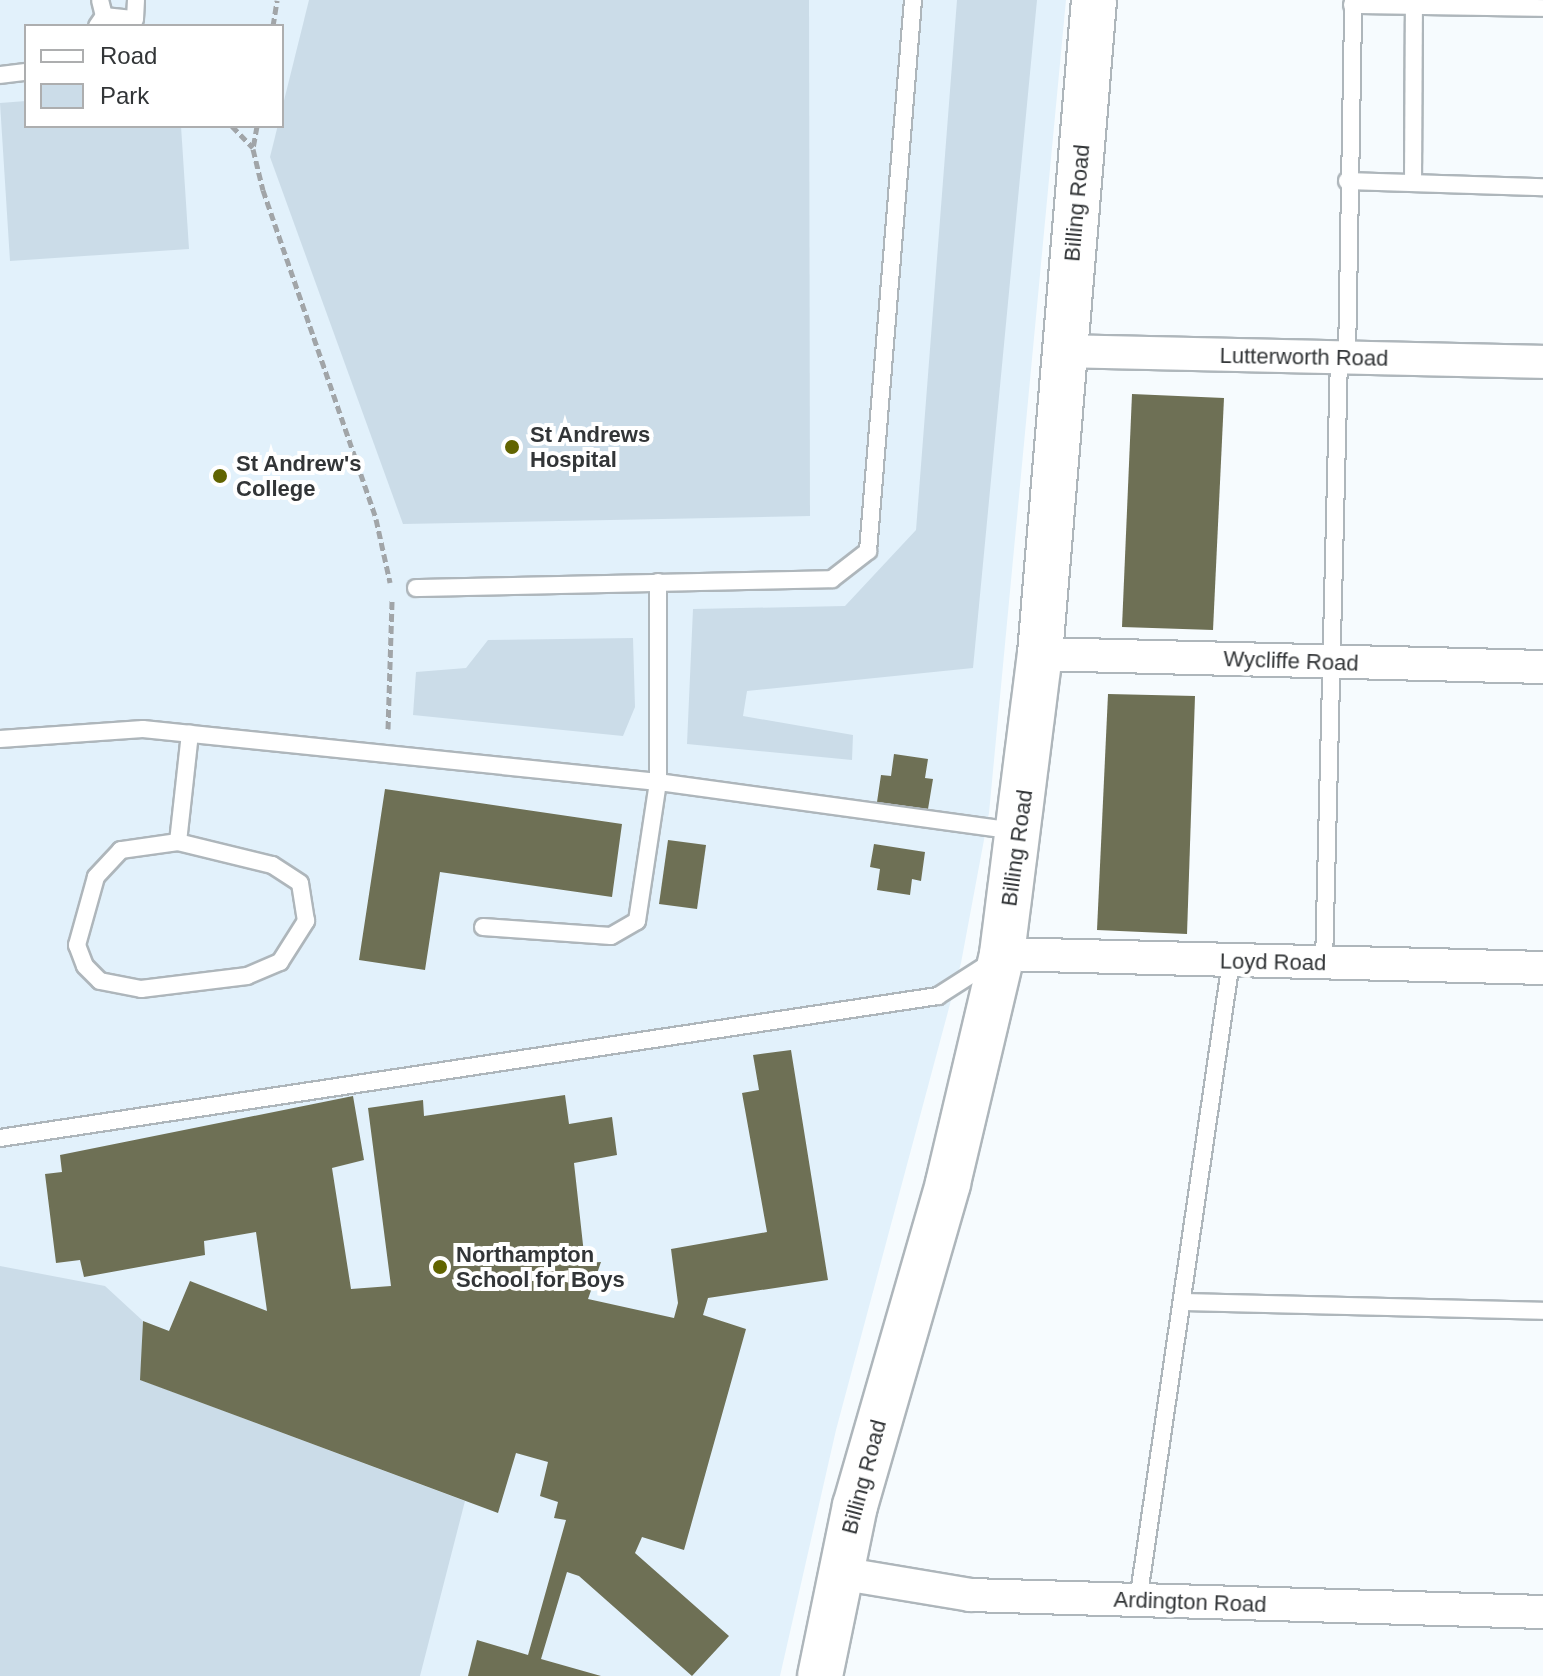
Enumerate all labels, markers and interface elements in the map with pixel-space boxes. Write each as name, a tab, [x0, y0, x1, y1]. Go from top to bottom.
legend	[24, 24, 284, 128]
text: Road	[100, 42, 157, 69]
text: Park	[100, 82, 149, 109]
street label: Billing Road	[1059, 143, 1095, 263]
street label: Lutterworth Road	[1219, 342, 1389, 372]
place label: St Andrews Hospital	[530, 421, 651, 472]
marker: St Andrews Hospital	[501, 436, 523, 458]
place label: St Andrew's College	[236, 450, 362, 502]
marker: St Andrew's College	[211, 467, 229, 485]
street label: Wycliffe Road	[1223, 645, 1359, 677]
street label: Billing Road	[996, 788, 1038, 908]
street label: Loyd Road	[1220, 948, 1326, 976]
place label: Northampton School for Boys	[456, 1241, 625, 1292]
marker: Northampton School for Boys	[431, 1258, 449, 1276]
street label: Billing Road	[836, 1417, 892, 1537]
street label: Ardington Road	[1113, 1586, 1267, 1618]

